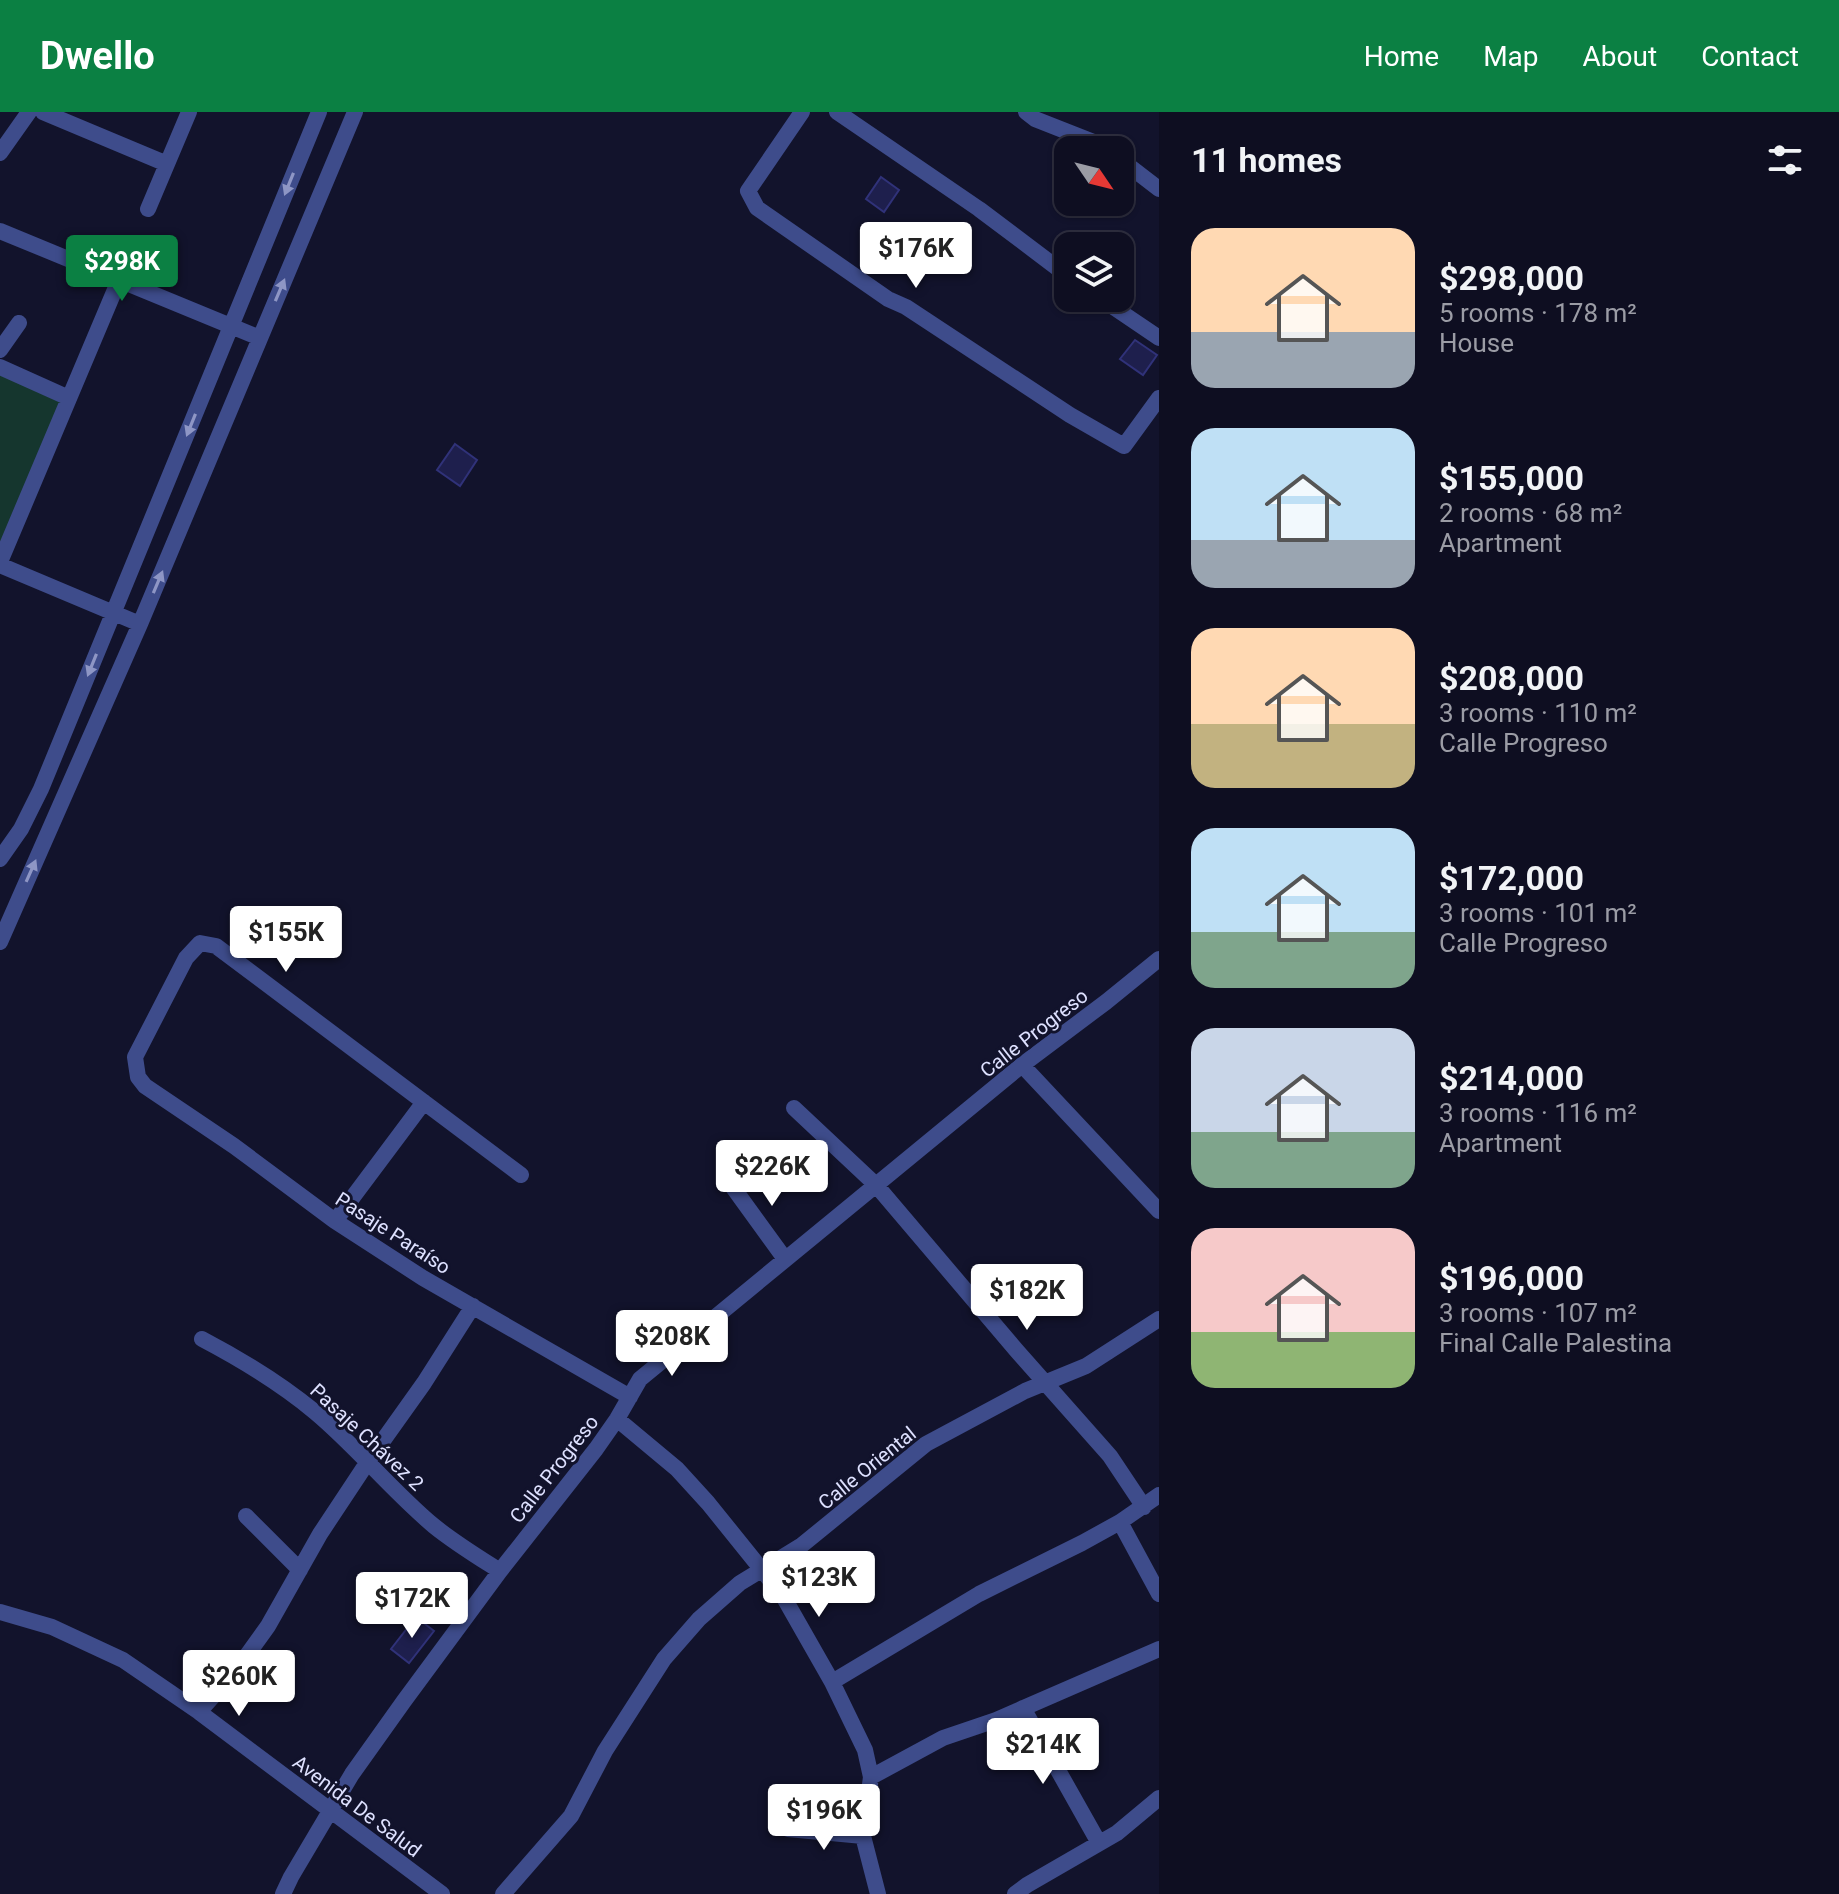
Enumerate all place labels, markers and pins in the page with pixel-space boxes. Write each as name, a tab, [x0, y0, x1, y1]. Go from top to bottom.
pin: $176K	[860, 222, 972, 290]
pin: $298K	[66, 235, 178, 303]
pin: $155K	[230, 906, 342, 974]
pin: $226K	[716, 1140, 828, 1208]
pin: $182K	[971, 1264, 1083, 1332]
pin: $208K	[616, 1310, 728, 1378]
pin: $123K	[763, 1551, 875, 1619]
pin: $172K	[356, 1572, 468, 1640]
pin: $260K	[183, 1650, 295, 1718]
pin: $214K	[987, 1718, 1099, 1786]
pin: $196K	[768, 1784, 880, 1852]

